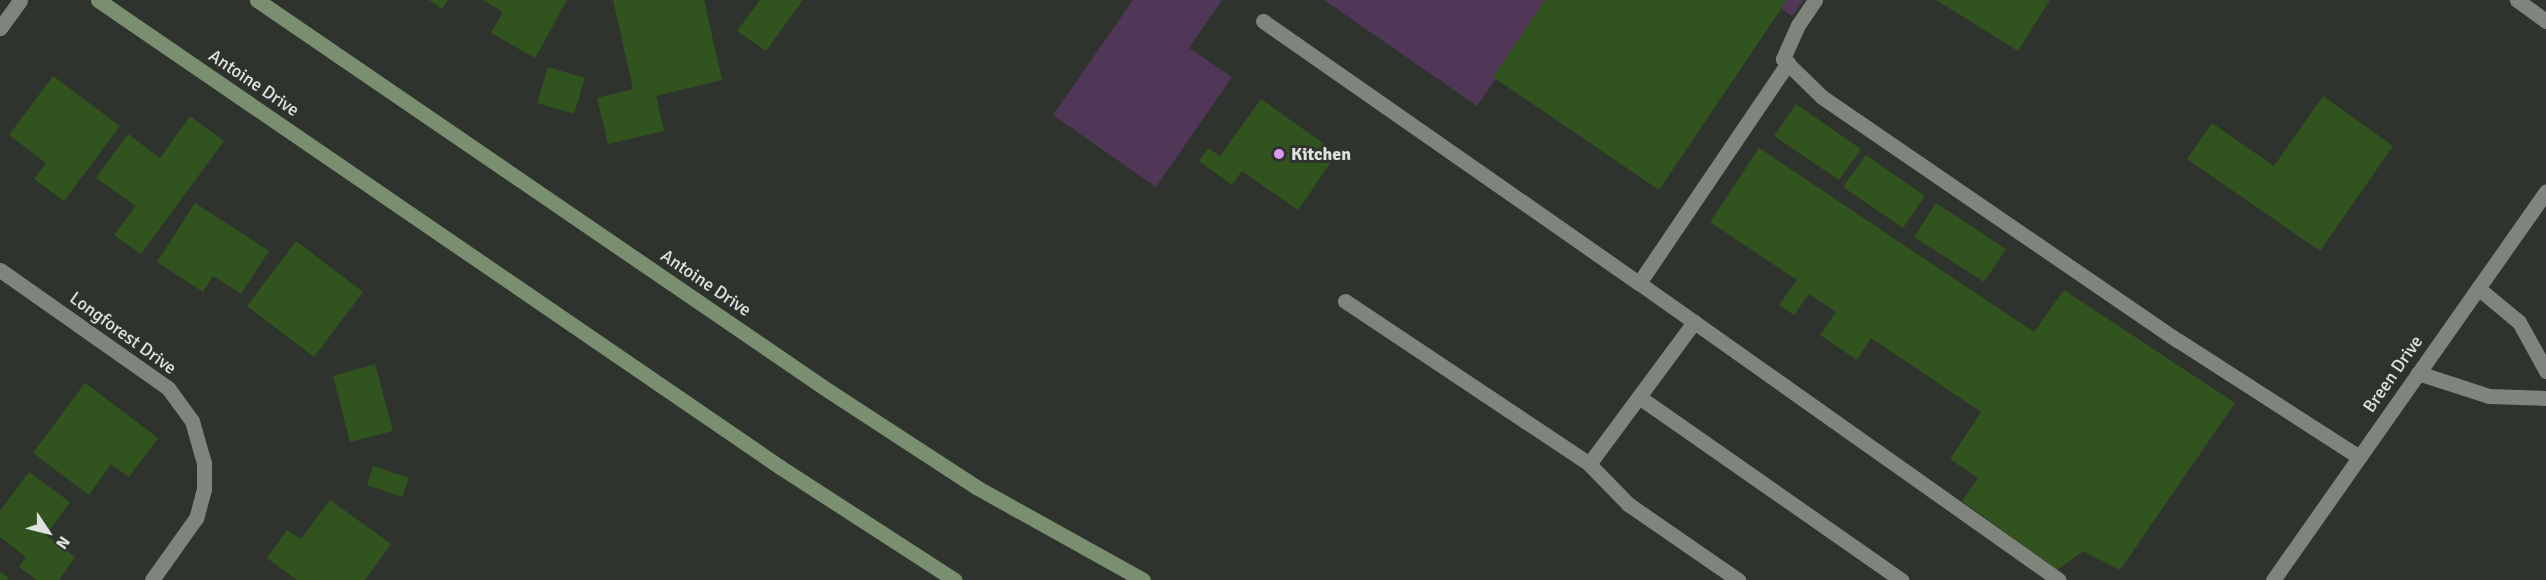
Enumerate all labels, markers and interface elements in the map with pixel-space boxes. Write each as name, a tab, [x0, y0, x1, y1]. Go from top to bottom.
street label: Antoine Drive	[205, 45, 303, 121]
place label: Kitchen	[1291, 143, 1351, 165]
marker: Kitchen	[1272, 147, 1286, 161]
street label: Antoine Drive	[657, 245, 755, 321]
street label: Longforest Drive	[65, 287, 181, 379]
street label: Breen Drive	[2359, 331, 2427, 417]
north arrow	[18, 502, 78, 562]
text: N	[51, 532, 74, 553]

